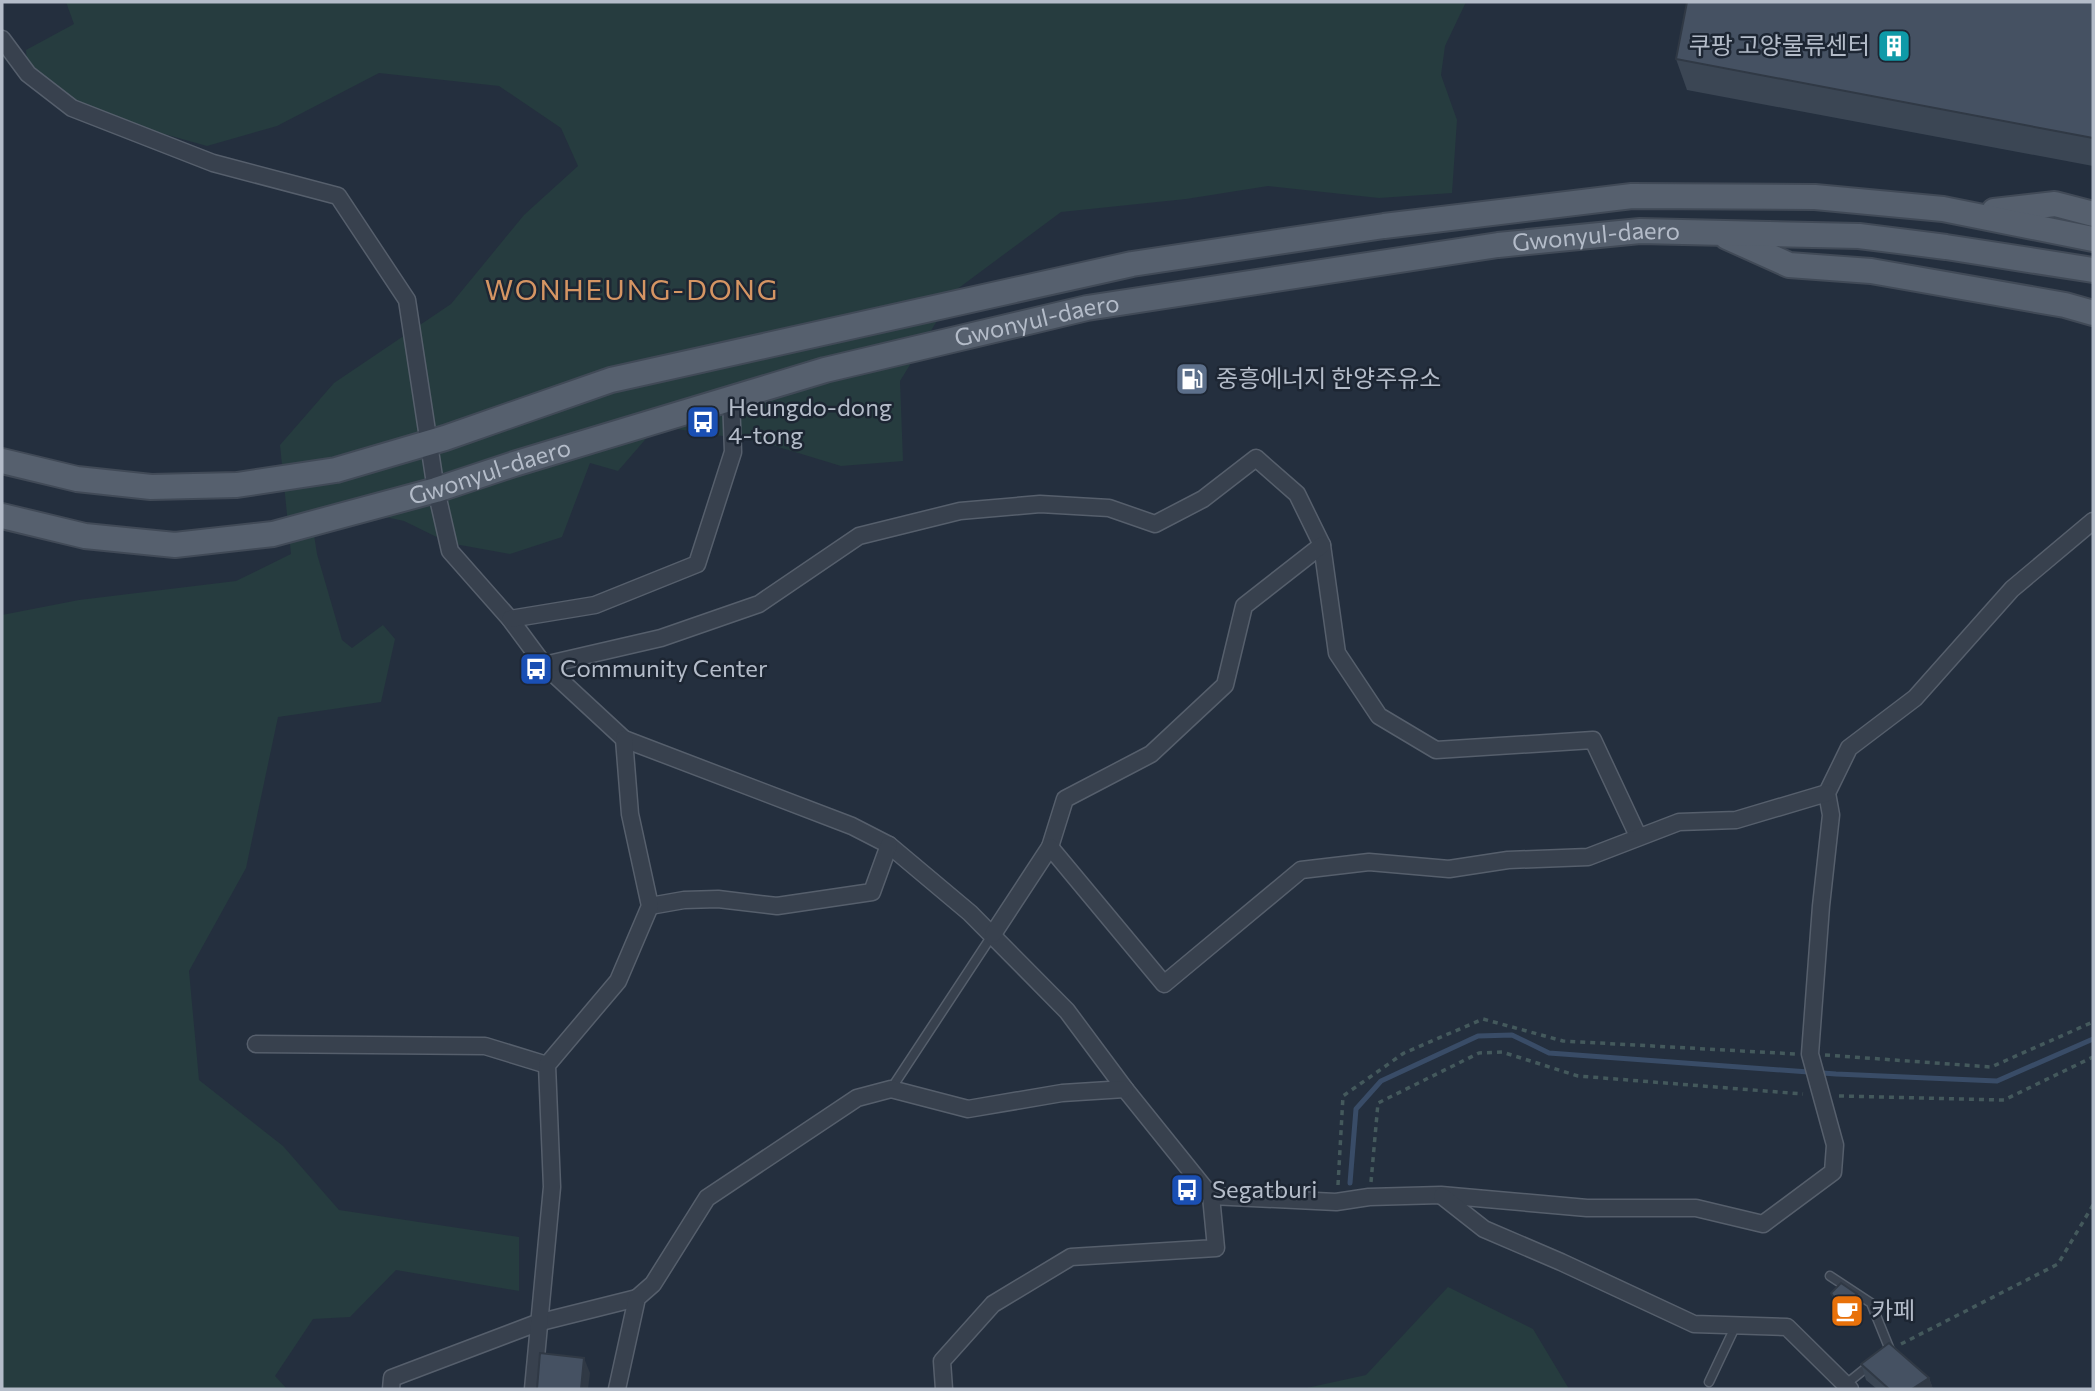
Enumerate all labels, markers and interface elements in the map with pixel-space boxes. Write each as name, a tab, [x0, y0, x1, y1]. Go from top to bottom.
building icon: 쿠팡 고양물류센터	[1875, 27, 1913, 65]
place label: 쿠팡 고양물류센터	[1689, 30, 1870, 59]
street label: Gwonyul-daero	[1511, 215, 1680, 257]
district label: WONHEUNG-DONG	[485, 272, 779, 306]
street label: Gwonyul-daero	[951, 287, 1121, 352]
fuel station icon: 중흥에너지 한양주유소	[1173, 360, 1211, 398]
place label: 중흥에너지 한양주유소	[1216, 363, 1441, 392]
place label: Heungdo-dong 4-tong	[728, 392, 892, 449]
bus stop icon: Heungdo-dong 4-tong	[684, 403, 722, 441]
street label: Gwonyul-daero	[405, 432, 574, 510]
bus stop icon: Community Center	[517, 650, 555, 688]
place label: Community Center	[560, 653, 768, 682]
bus stop icon: Segatburi	[1168, 1171, 1206, 1209]
place label: Segatburi	[1212, 1174, 1317, 1203]
cafe icon: 카페	[1828, 1292, 1866, 1330]
place label: 카페	[1871, 1295, 1915, 1324]

